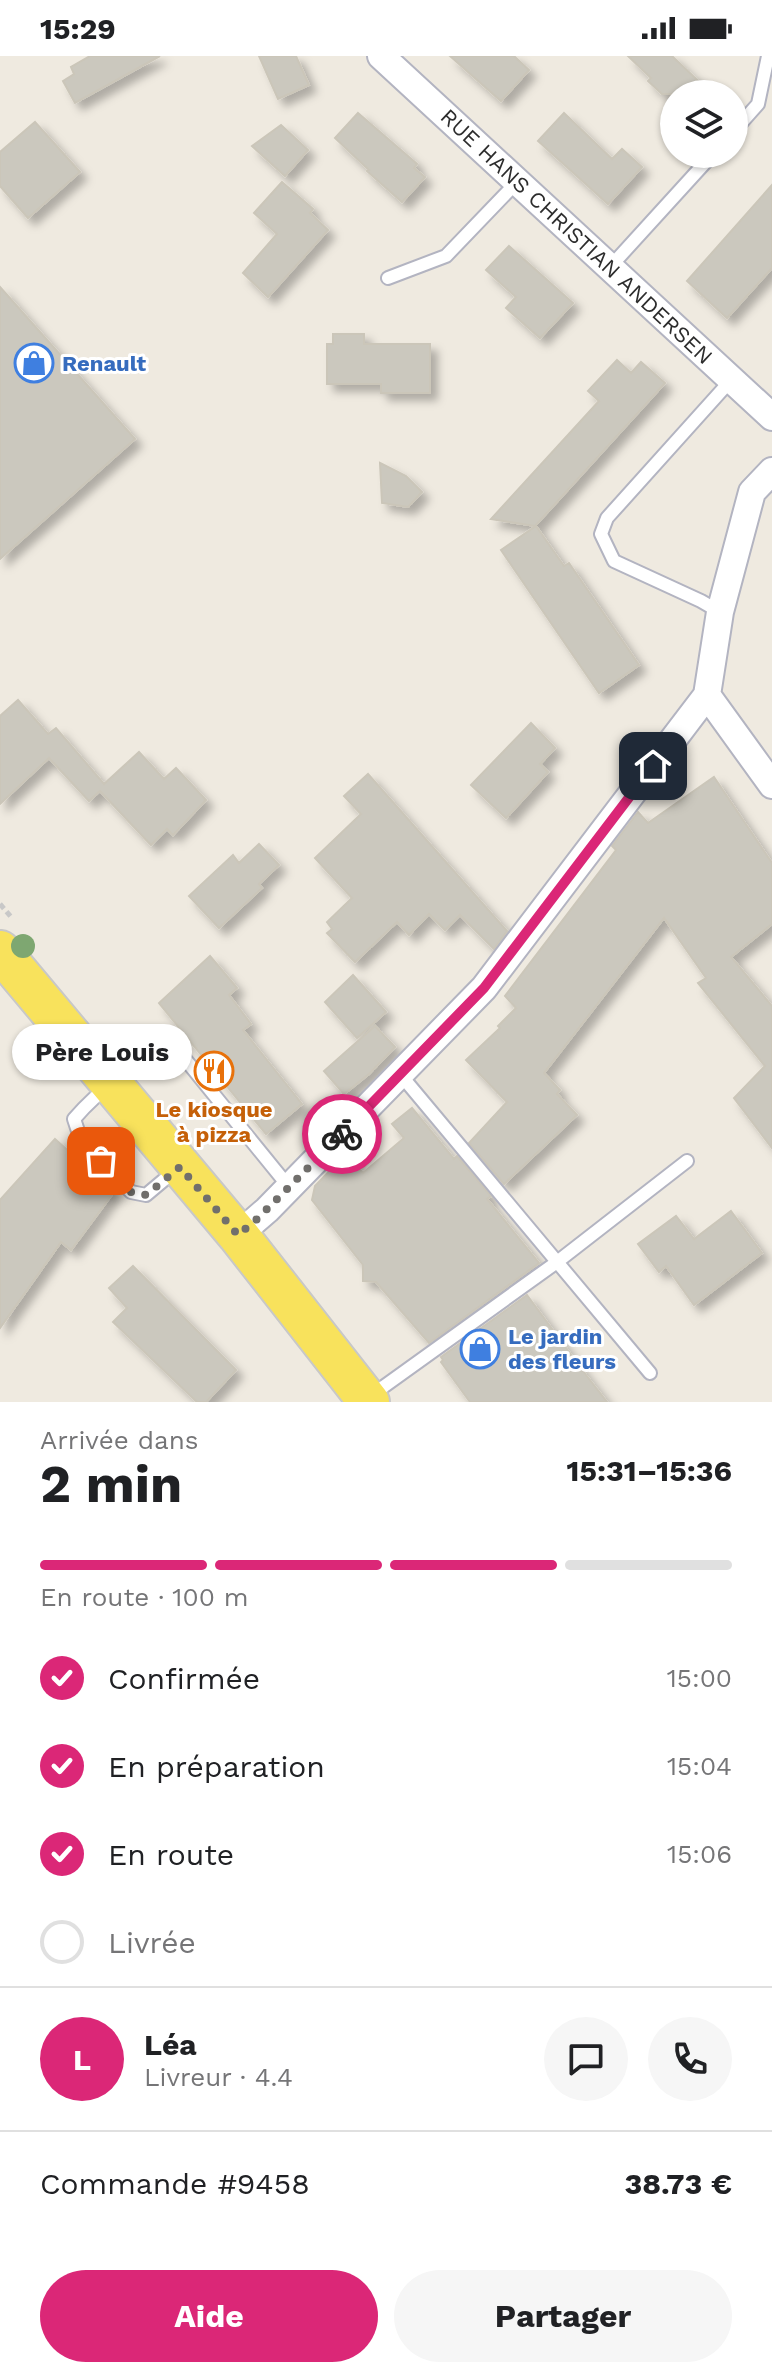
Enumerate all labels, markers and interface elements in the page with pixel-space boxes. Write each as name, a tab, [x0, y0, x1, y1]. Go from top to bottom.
text: 15:29	[40, 11, 116, 46]
map controls	[660, 80, 748, 168]
button: layers	[660, 80, 748, 168]
street label: RUE HANS CHRISTIAN ANDERSEN	[436, 104, 718, 369]
shop icon: Renault	[13, 342, 55, 384]
place label: Renault	[62, 351, 147, 376]
pin	[619, 732, 687, 800]
icon: home	[631, 744, 675, 788]
callout: Père Louis	[11, 1025, 191, 1081]
text: Père Louis	[35, 1037, 169, 1067]
restaurant icon: Le kiosque à pizza	[193, 1050, 235, 1092]
courier	[302, 1094, 382, 1174]
place label: Le kiosque à pizza	[155, 1097, 273, 1147]
icon: bike	[320, 1112, 364, 1156]
pin	[67, 1127, 135, 1195]
icon: bag	[79, 1139, 123, 1183]
place label: Le jardin des fleurs	[508, 1324, 616, 1374]
shop icon: Le jardin des fleurs	[459, 1328, 501, 1370]
text: Arrivée dans	[40, 1425, 199, 1455]
text: 15:31–15:36	[567, 1453, 732, 1488]
text: 2 min	[40, 1454, 182, 1515]
text: En route · 100 m	[40, 1582, 249, 1612]
icon: check	[40, 1656, 84, 1700]
text: Confirmée	[108, 1661, 260, 1696]
text: 15:00	[667, 1663, 732, 1693]
icon: check	[40, 1744, 84, 1788]
text: En préparation	[108, 1749, 325, 1784]
text: 15:04	[667, 1751, 732, 1781]
icon: check	[40, 1832, 84, 1876]
text: En route	[108, 1837, 234, 1872]
text: 15:06	[667, 1839, 732, 1869]
text: Livrée	[108, 1925, 196, 1960]
button: chat	[544, 2017, 628, 2101]
button: phone	[648, 2017, 732, 2101]
text: Léa	[144, 2027, 197, 2062]
text: L	[73, 2042, 91, 2077]
text: Livreur · 4.4	[144, 2062, 293, 2092]
text: Commande #9458	[40, 2166, 310, 2201]
text: 38.73 €	[624, 2166, 732, 2201]
button: Aide	[40, 2270, 378, 2362]
button: Partager	[394, 2270, 732, 2362]

